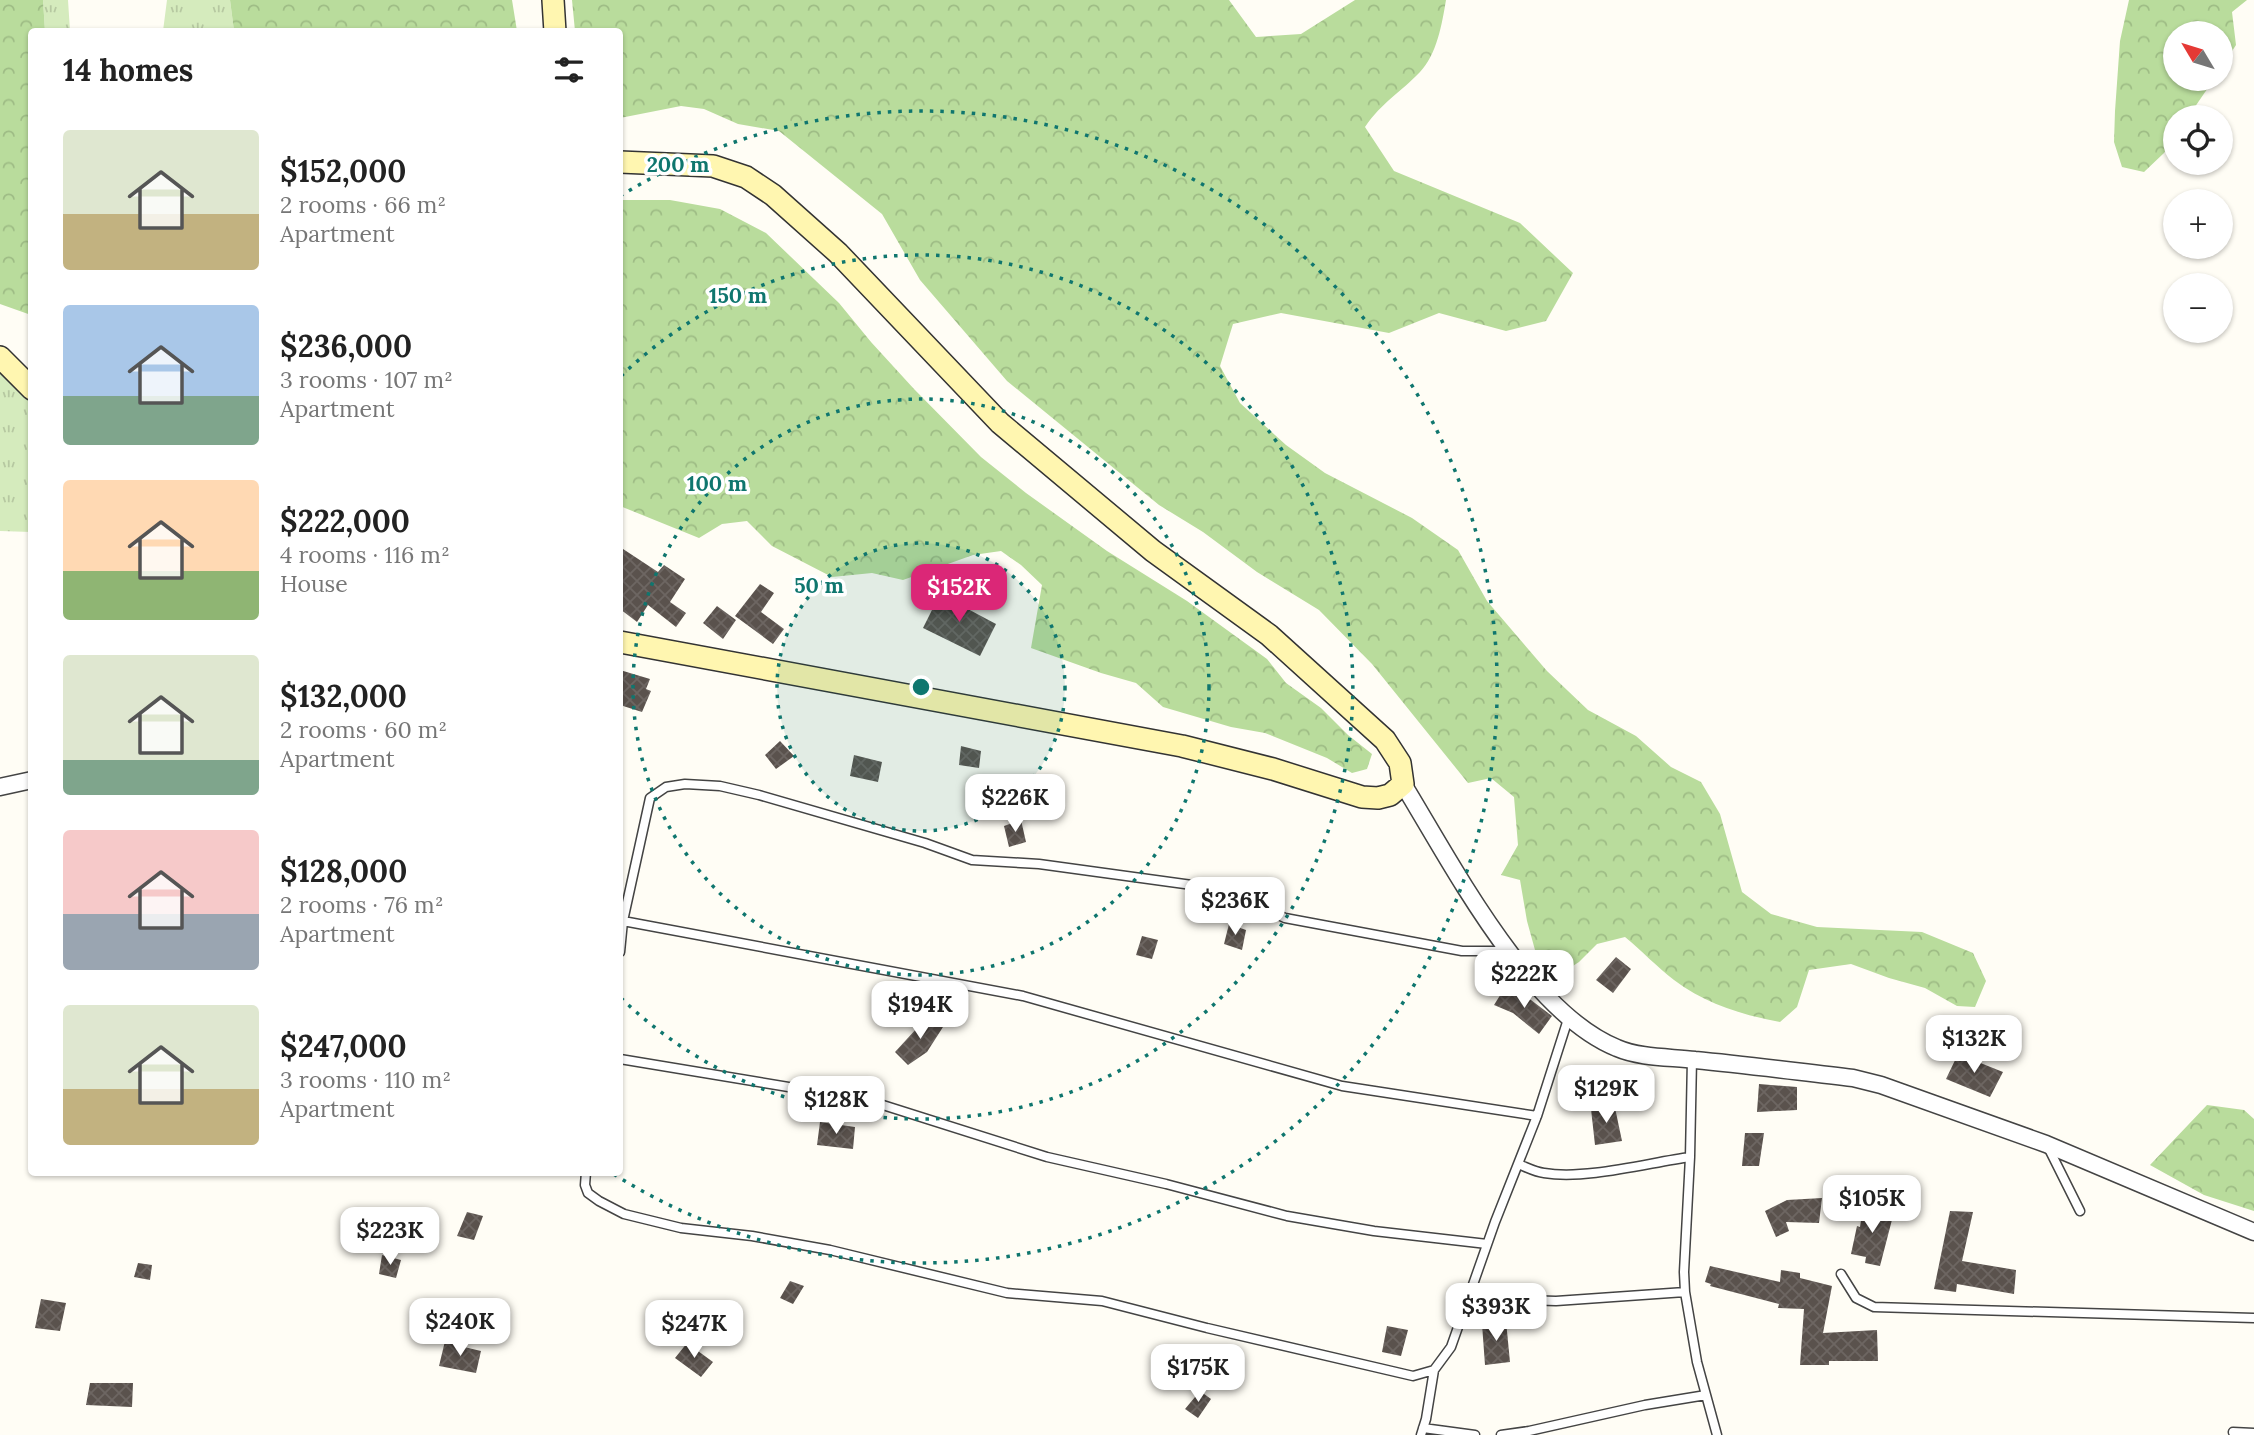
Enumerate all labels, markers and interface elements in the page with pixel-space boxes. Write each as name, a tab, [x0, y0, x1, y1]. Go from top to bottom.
north arrow	[2163, 21, 2233, 91]
map controls	[2163, 21, 2233, 343]
text: 14 homes	[63, 51, 193, 89]
icon: filters	[550, 51, 588, 89]
button: locate	[2163, 105, 2233, 175]
text: 200 m	[647, 151, 709, 178]
text: $152,000	[280, 152, 406, 190]
icon: home	[119, 158, 203, 242]
button: +	[2163, 189, 2233, 259]
text: 2 rooms · 66 m²	[280, 190, 446, 219]
text: Apartment	[280, 219, 395, 248]
button: −	[2163, 273, 2233, 343]
text: 150 m	[709, 282, 767, 309]
text: $236,000	[280, 327, 412, 365]
icon: home	[119, 333, 203, 417]
text: 3 rooms · 107 m²	[280, 365, 453, 394]
text: Apartment	[280, 394, 395, 423]
text: 100 m	[687, 470, 747, 497]
text: $222,000	[280, 502, 410, 540]
icon: home	[119, 508, 203, 592]
text: 4 rooms · 116 m²	[280, 540, 450, 569]
pin: $152K	[910, 564, 1008, 624]
text: House	[280, 569, 348, 598]
text: 50 m	[794, 572, 844, 599]
text: $152K	[927, 572, 991, 601]
centre of rings	[909, 675, 933, 699]
text: $132,000	[280, 677, 407, 715]
icon: home	[119, 683, 203, 767]
text: 2 rooms · 60 m²	[280, 715, 447, 744]
text: Apartment	[280, 744, 395, 773]
pin: $226K	[966, 774, 1064, 834]
text: $226K	[981, 782, 1049, 811]
text: $128,000	[280, 852, 407, 890]
icon: home	[119, 858, 203, 942]
pin: $236K	[1186, 878, 1284, 937]
text: $236K	[1201, 885, 1269, 914]
text: 2 rooms · 76 m²	[280, 890, 444, 919]
text: Apartment	[280, 919, 395, 948]
pin: $222K	[1475, 950, 1573, 1010]
text: $222K	[1491, 958, 1557, 987]
pin: $194K	[871, 982, 969, 1041]
text: $194K	[887, 989, 953, 1018]
pin: $132K	[1925, 1016, 2023, 1075]
text: $132K	[1942, 1023, 2006, 1052]
text: $247,000	[280, 1027, 407, 1065]
icon: home	[119, 1033, 203, 1117]
text: 3 rooms · 110 m²	[280, 1065, 451, 1094]
pin: $129K	[1557, 1066, 1655, 1125]
text: $129K	[1574, 1073, 1638, 1102]
pin: $128K	[787, 1076, 885, 1136]
text: $128K	[804, 1084, 868, 1113]
text: Apartment	[280, 1094, 395, 1123]
pin: $105K	[1823, 1176, 1921, 1235]
text: $105K	[1839, 1183, 1905, 1212]
pin: $223K	[341, 1208, 439, 1267]
text: $223K	[356, 1215, 424, 1244]
pin: $393K	[1447, 1284, 1545, 1343]
text: $393K	[1462, 1291, 1530, 1320]
pin: $240K	[411, 1298, 509, 1358]
pin: $247K	[645, 1300, 743, 1360]
text: $240K	[425, 1306, 495, 1335]
text: $247K	[661, 1308, 727, 1337]
pin: $175K	[1149, 1344, 1247, 1404]
text: $175K	[1167, 1352, 1229, 1381]

